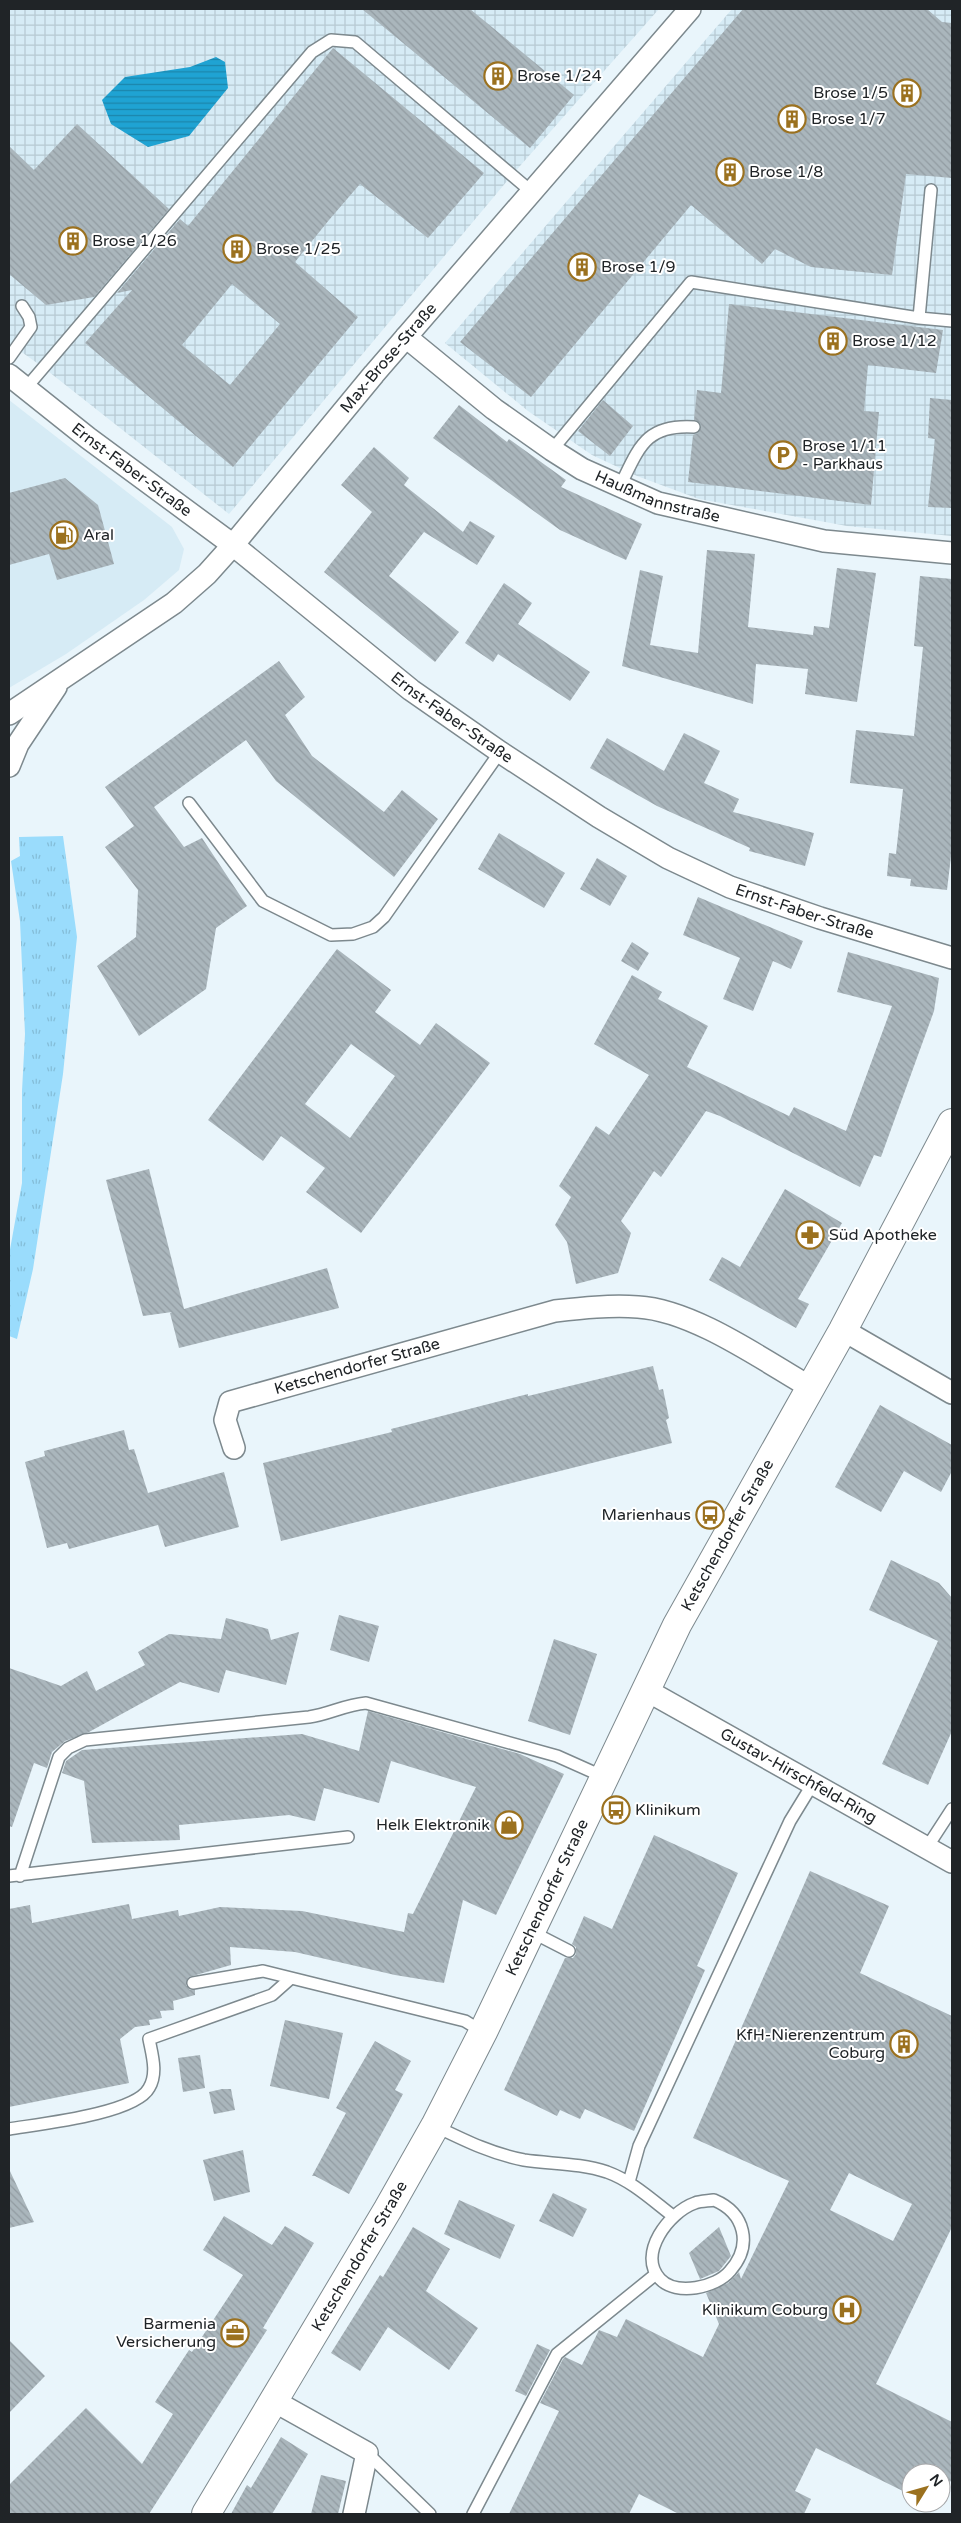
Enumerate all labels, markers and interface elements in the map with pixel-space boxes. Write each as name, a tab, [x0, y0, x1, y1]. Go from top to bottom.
building icon: Brose 1/24	[483, 61, 513, 91]
place label: Brose 1/24	[517, 66, 602, 86]
building icon: Brose 1/5	[892, 78, 922, 108]
place label: Brose 1/5	[813, 83, 888, 103]
building icon: Brose 1/7	[777, 104, 807, 134]
place label: Brose 1/7	[811, 109, 886, 129]
building icon: Brose 1/8	[715, 157, 745, 187]
place label: Brose 1/8	[749, 162, 823, 182]
building icon: Brose 1/26	[58, 226, 88, 256]
place label: Brose 1/26	[92, 231, 177, 251]
building icon: Brose 1/25	[222, 234, 252, 264]
place label: Brose 1/25	[256, 239, 341, 259]
building icon: Brose 1/9	[567, 252, 597, 282]
place label: Brose 1/9	[601, 257, 676, 277]
street label: Max-Brose-Straße	[336, 299, 441, 417]
building icon: Brose 1/12	[818, 326, 848, 356]
place label: Brose 1/12	[852, 331, 937, 351]
street label: Ernst-Faber-Straße	[67, 419, 196, 521]
place label: Brose 1/11 - Parkhaus	[802, 436, 887, 474]
parking icon: Brose 1/11 - Parkhaus	[768, 440, 798, 470]
street label: Haußmannstraße	[592, 466, 722, 527]
fuel station icon: Aral	[49, 520, 79, 550]
place label: Aral	[83, 525, 114, 545]
street label: Ernst-Faber-Straße	[387, 668, 516, 768]
street label: Ernst-Faber-Straße	[733, 880, 876, 944]
pharmacy icon: Süd Apotheke	[795, 1220, 825, 1250]
place label: Süd Apotheke	[829, 1225, 937, 1245]
street label: Ketschendorfer Straße	[272, 1334, 442, 1399]
street label: Ketschendorfer Straße	[677, 1456, 778, 1615]
bus stop icon: Marienhaus	[695, 1500, 725, 1530]
place label: Marienhaus	[602, 1505, 691, 1525]
street label: Gustav-Hirschfeld-Ring	[717, 1724, 881, 1828]
bus stop icon: Klinikum	[601, 1795, 631, 1825]
place label: Klinikum	[635, 1800, 701, 1820]
shop icon: Helk Elektronik	[494, 1810, 524, 1840]
place label: Helk Elektronik	[376, 1815, 490, 1835]
street label: Ketschendorfer Straße	[501, 1816, 593, 1979]
place label: KfH-Nierenzentrum Coburg	[736, 2025, 885, 2063]
building icon: KfH-Nierenzentrum Coburg	[889, 2029, 919, 2059]
street label: Ketschendorfer Straße	[307, 2178, 412, 2335]
hospital icon: Klinikum Coburg	[832, 2295, 862, 2325]
place label: Klinikum Coburg	[702, 2300, 828, 2320]
place label: Barmenia Versicherung	[116, 2314, 216, 2352]
office icon: Barmenia Versicherung	[220, 2318, 250, 2348]
north arrow	[901, 2463, 951, 2513]
text: N	[926, 2471, 946, 2490]

